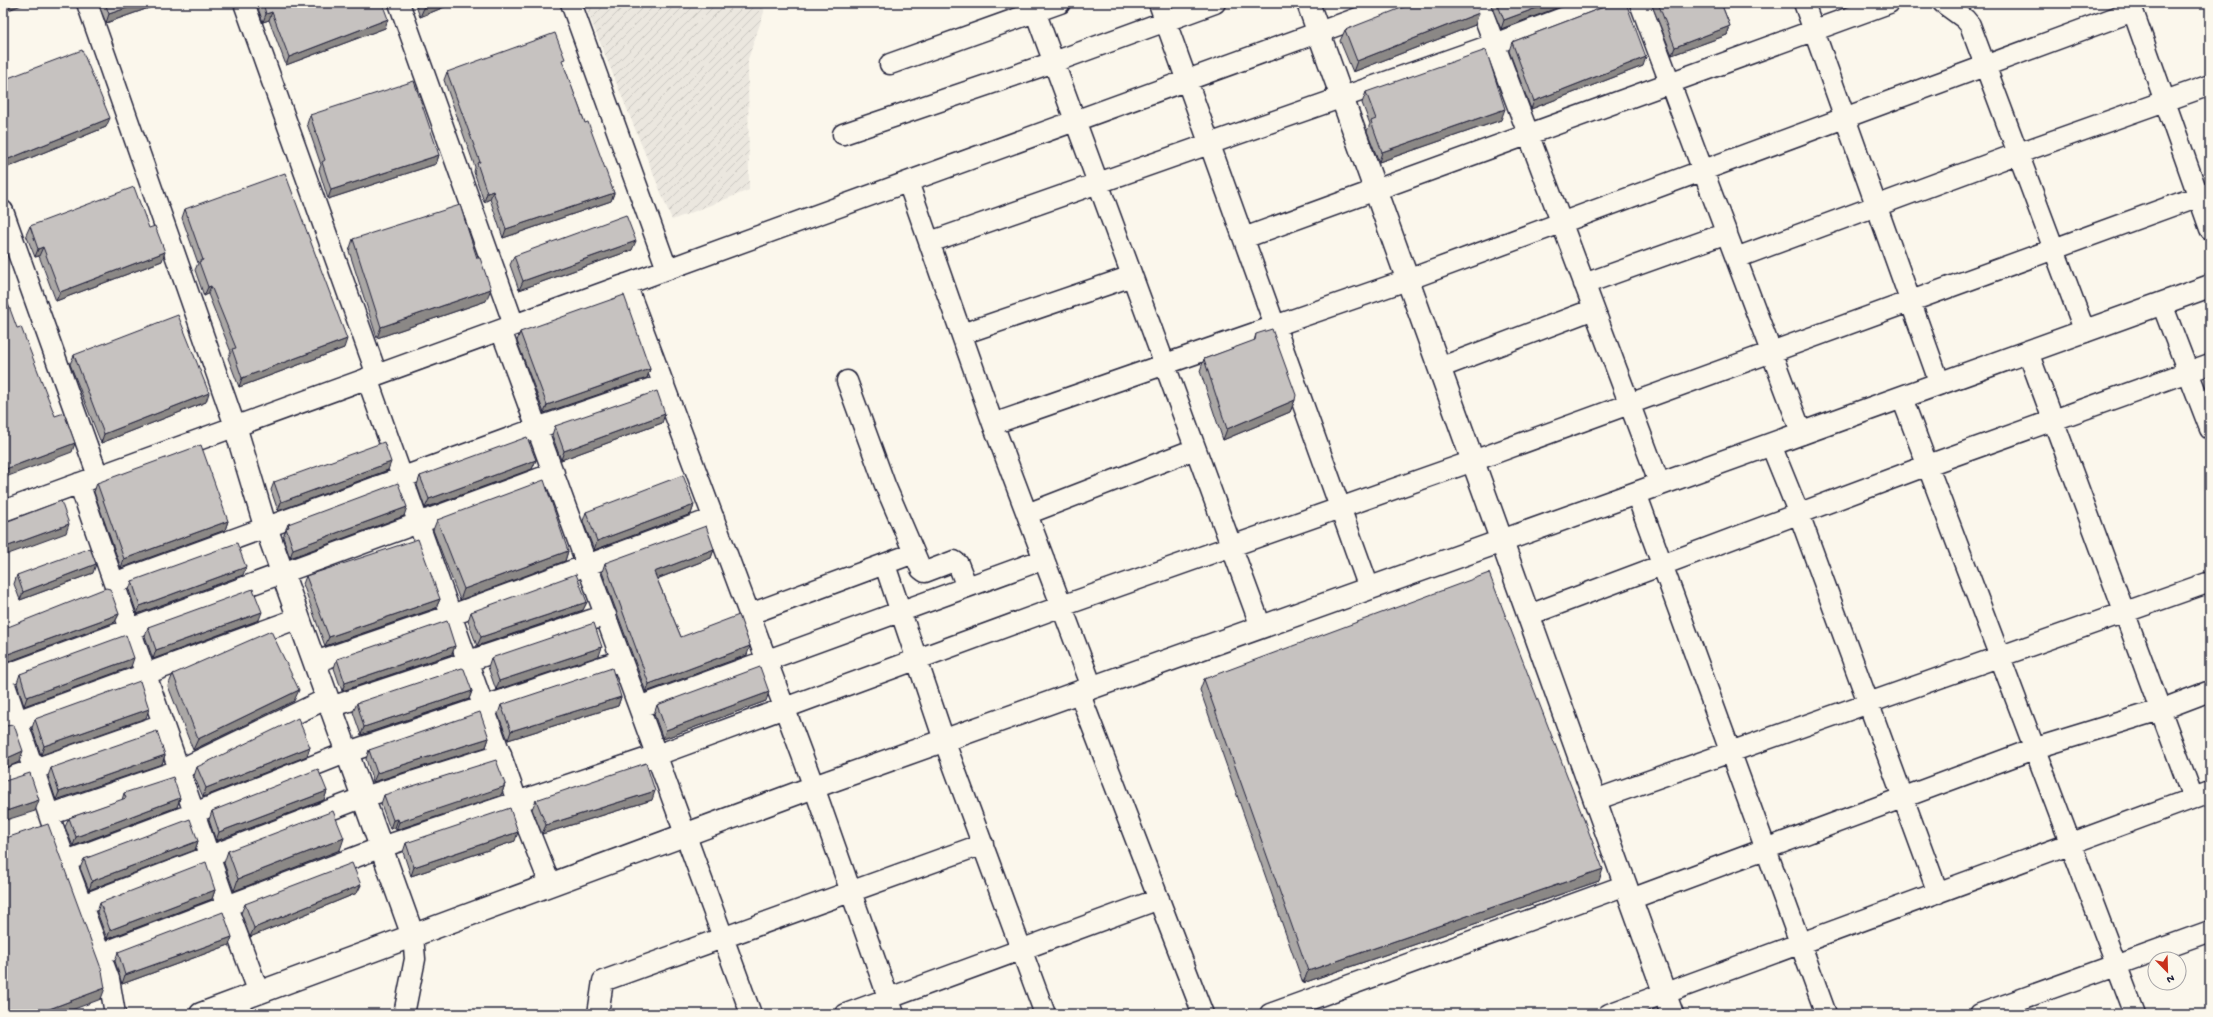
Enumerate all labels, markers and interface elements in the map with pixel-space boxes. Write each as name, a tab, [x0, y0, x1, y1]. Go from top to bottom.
north arrow	[2147, 951, 2187, 991]
text: N	[2164, 971, 2176, 985]

